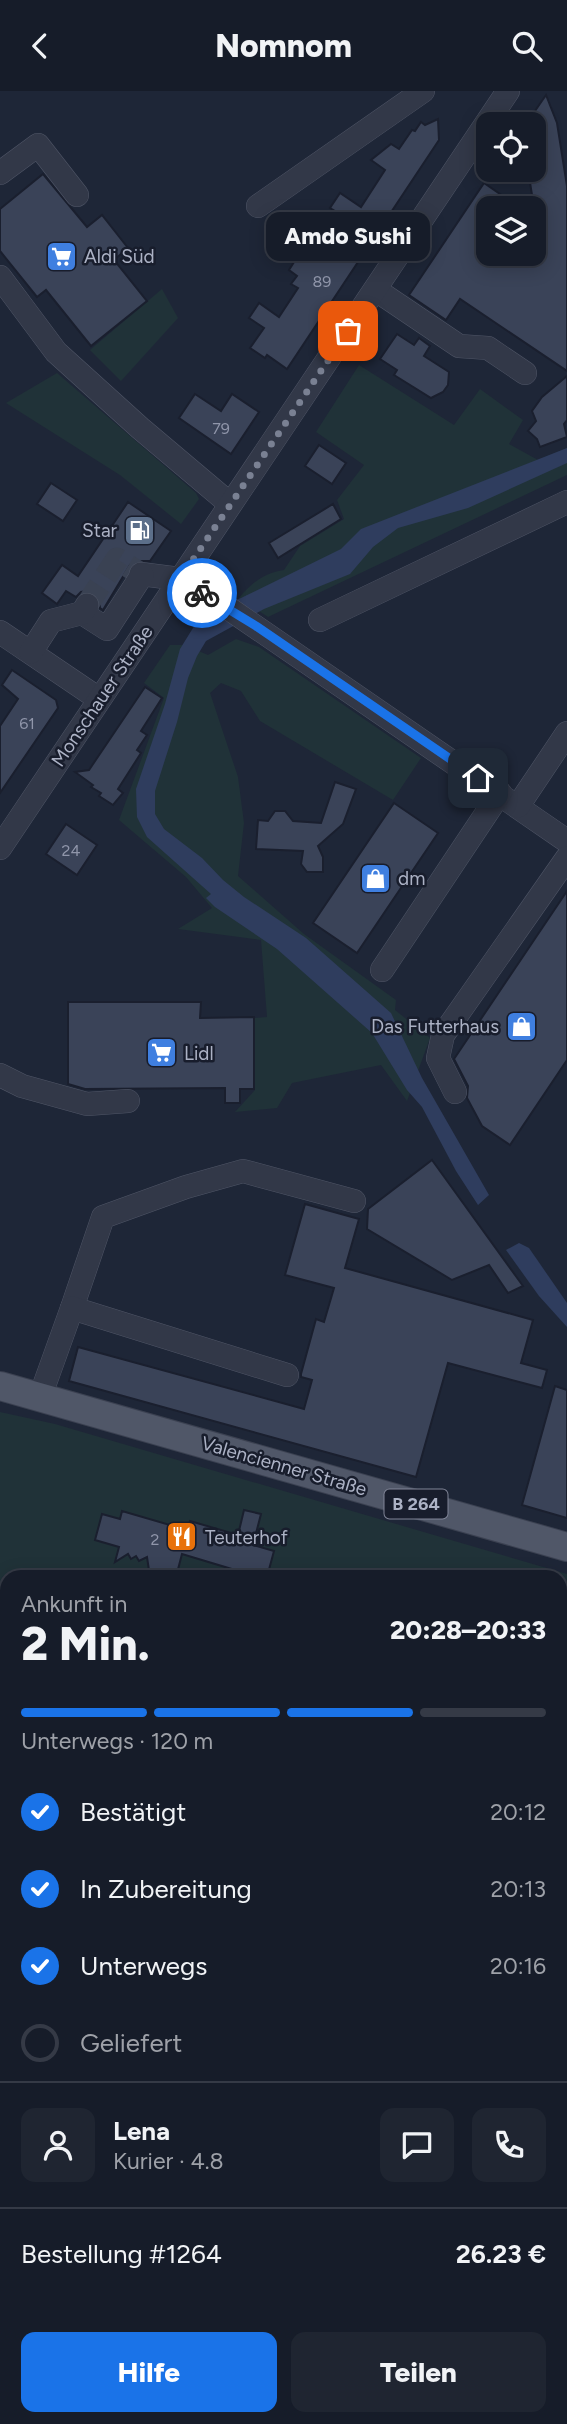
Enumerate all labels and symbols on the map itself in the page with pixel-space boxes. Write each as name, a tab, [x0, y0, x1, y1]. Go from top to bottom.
callout: Amdo Sushi	[266, 212, 430, 261]
supermarket icon: Aldi Süd	[44, 239, 78, 273]
place label: Aldi Süd	[84, 245, 155, 268]
house number: 89	[313, 272, 331, 291]
pin	[318, 301, 378, 361]
house number: 79	[212, 419, 230, 438]
fuel station icon: Star	[123, 513, 157, 547]
place label: Star	[82, 519, 118, 542]
courier	[167, 558, 237, 628]
street label: Monschauer Straße	[46, 621, 158, 771]
house number: 61	[19, 714, 35, 733]
pin	[448, 748, 508, 808]
house number: 24	[62, 841, 80, 860]
shop icon: dm	[358, 861, 392, 895]
place label: dm	[398, 867, 425, 890]
shop icon: Das Futterhaus	[505, 1009, 539, 1043]
place label: Das Futterhaus	[371, 1015, 499, 1038]
supermarket icon: Lidl	[144, 1036, 178, 1070]
place label: Lidl	[184, 1042, 214, 1065]
street label: Valencienner Straße	[199, 1431, 369, 1501]
road number: B 264	[384, 1489, 448, 1519]
restaurant icon: Teuterhof	[165, 1520, 199, 1554]
place label: Teuterhof	[205, 1526, 288, 1549]
house number: 2	[151, 1530, 159, 1549]

